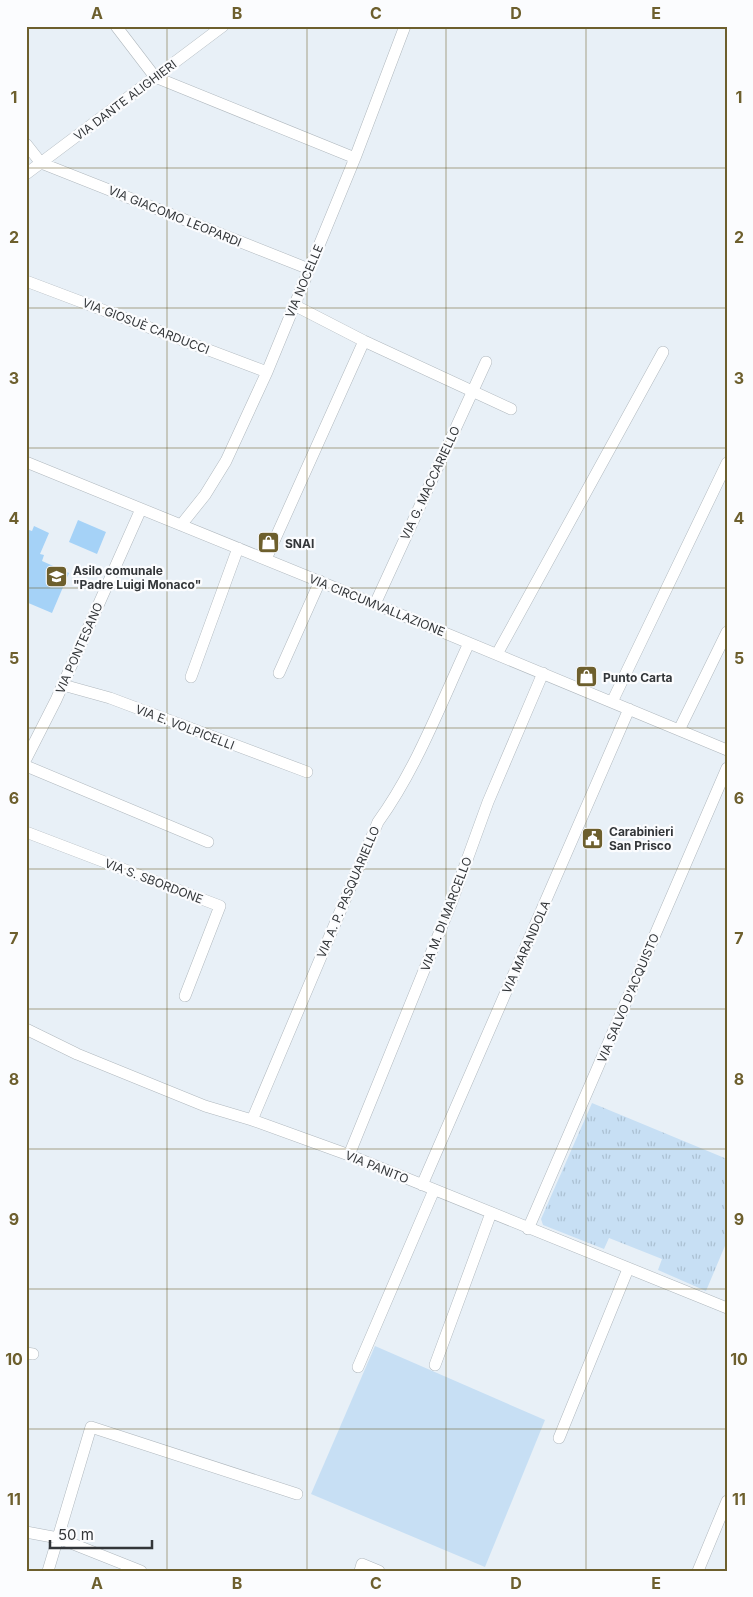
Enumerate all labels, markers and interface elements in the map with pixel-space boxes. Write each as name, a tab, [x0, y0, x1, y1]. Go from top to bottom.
text: A	[91, 3, 103, 23]
text: B	[232, 3, 242, 23]
text: C	[370, 3, 382, 23]
text: D	[510, 3, 522, 23]
text: E	[651, 3, 661, 23]
street label: VIA DANTE ALIGHIERI	[71, 57, 179, 143]
text: 1	[11, 87, 17, 107]
text: 1	[736, 87, 742, 107]
street label: VIA GIACOMO LEOPARDI	[106, 182, 244, 250]
text: 2	[9, 227, 19, 247]
text: 2	[734, 227, 744, 247]
street label: VIA NOCELLE	[282, 242, 326, 320]
street label: VIA GIOSUÈ CARDUCCI	[80, 295, 212, 357]
text: 3	[9, 368, 19, 388]
text: 3	[734, 368, 744, 388]
street label: VIA G. MACCARIELLO	[397, 424, 463, 542]
text: 4	[9, 508, 20, 528]
text: 4	[734, 508, 745, 528]
shop icon: SNAI	[257, 531, 281, 555]
place label: SNAI	[285, 536, 314, 551]
place label: Asilo comunale "Padre Luigi Monaco"	[73, 563, 201, 592]
school or university icon: Asilo comunale "Padre Luigi Monaco"	[45, 565, 69, 589]
street label: VIA CIRCUMVALLAZIONE	[307, 571, 447, 639]
street label: VIA PONTESANO	[52, 600, 106, 696]
text: 5	[9, 648, 19, 668]
text: 5	[734, 648, 744, 668]
shop icon: Punto Carta	[575, 665, 599, 689]
place label: Punto Carta	[603, 670, 673, 685]
street label: VIA E. VOLPICELLI	[133, 701, 237, 753]
text: 6	[9, 788, 19, 808]
text: 6	[734, 788, 744, 808]
street label: VIA A. P. PASQUARIELLO	[313, 824, 383, 960]
place label: Carabinieri San Prisco	[609, 824, 673, 853]
public building icon: Carabinieri San Prisco	[581, 826, 605, 850]
street label: VIA S. SBORDONE	[103, 855, 205, 907]
street label: VIA M. DI MARCELLO	[417, 855, 475, 973]
street label: VIA MARANDOLA	[499, 898, 553, 996]
text: 7	[9, 928, 19, 948]
text: 7	[734, 928, 744, 948]
street label: VIA SALVO D'ACQUISTO	[594, 931, 662, 1065]
text: 8	[9, 1069, 19, 1089]
text: 8	[734, 1069, 744, 1089]
street label: VIA PANITO	[343, 1147, 411, 1187]
text: 9	[9, 1209, 19, 1229]
text: 9	[734, 1209, 744, 1229]
text: 10	[5, 1349, 23, 1369]
text: 10	[730, 1349, 748, 1369]
text: 11	[7, 1489, 21, 1509]
text: 11	[732, 1489, 746, 1509]
scale bar	[50, 1517, 152, 1549]
text: 50 m	[58, 1525, 94, 1544]
text: A	[91, 1573, 103, 1593]
text: B	[232, 1573, 242, 1593]
text: C	[370, 1573, 382, 1593]
text: D	[510, 1573, 522, 1593]
text: E	[651, 1573, 661, 1593]

